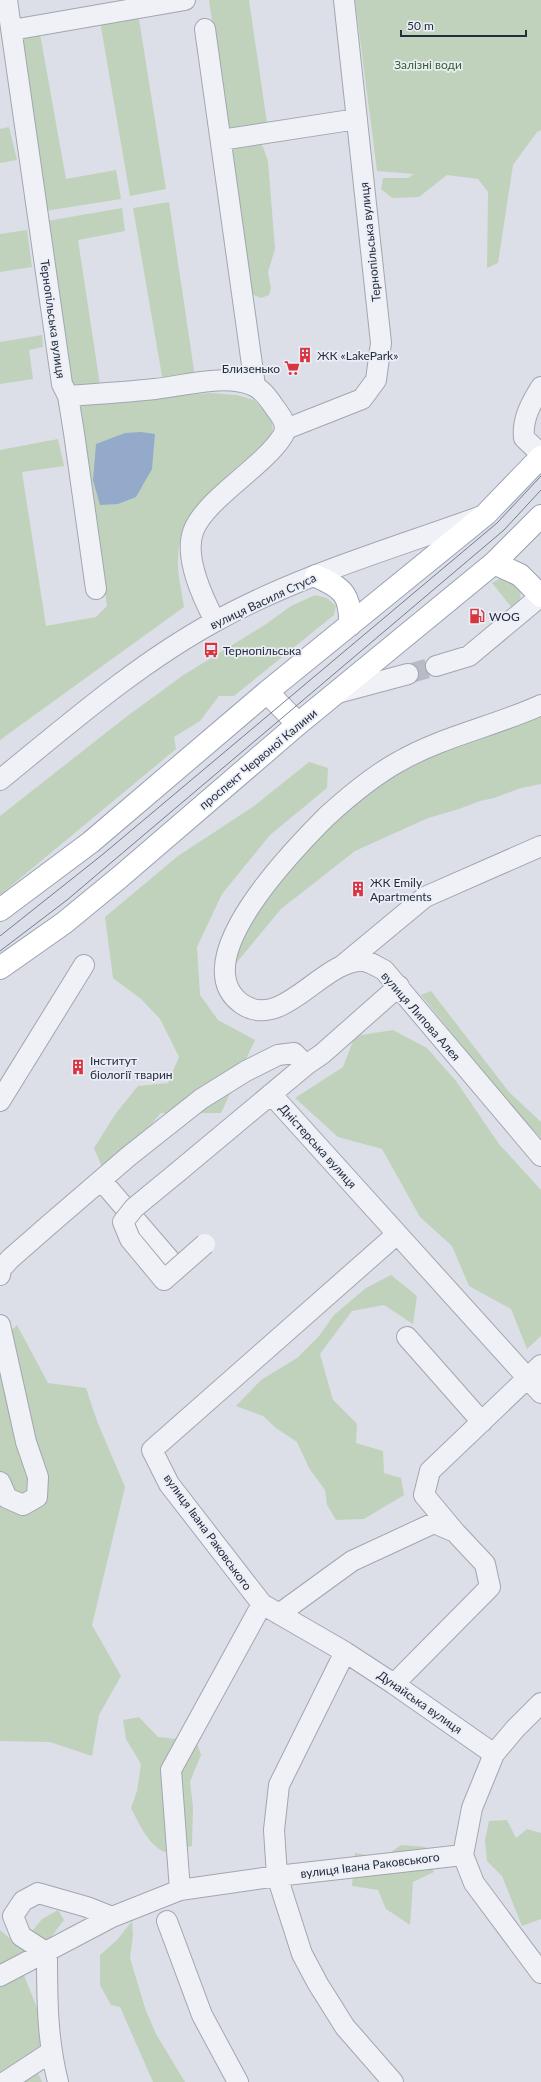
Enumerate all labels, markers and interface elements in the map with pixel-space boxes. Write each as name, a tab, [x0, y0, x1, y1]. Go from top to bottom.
scale bar	[401, 12, 526, 38]
text: 50 m	[407, 18, 434, 33]
park label: Залізні води	[394, 57, 462, 72]
street label: Тернопільська вулиця	[356, 182, 384, 302]
street label: Тернопільська вулиця	[37, 259, 69, 379]
building icon: ЖК «LakePark»	[296, 346, 314, 364]
place label: ЖК «LakePark»	[317, 348, 398, 363]
supermarket icon: Близенько	[283, 359, 301, 377]
place label: Близенько	[222, 361, 280, 376]
street label: вулиця Василя Стуса	[208, 570, 318, 632]
fuel station icon: WOG	[468, 607, 486, 625]
place label: WOG	[489, 609, 520, 624]
bus stop icon: Тернопільська	[202, 641, 220, 659]
place label: Тернопільська	[223, 643, 301, 658]
street label: проспект Червоної Калини	[196, 705, 320, 813]
place label: ЖК Emily Apartments	[370, 875, 432, 904]
building icon: ЖК Emily Apartments	[349, 880, 367, 898]
street label: вулиця Липова Алея	[378, 968, 464, 1064]
place label: Інститут біології тварин	[90, 1053, 173, 1082]
building icon: Інститут біології тварин	[69, 1058, 87, 1076]
street label: Дністерська вулиця	[276, 1101, 360, 1192]
street label: вулиця Івана Раковського	[161, 1471, 255, 1593]
street label: Дунайська вулиця	[375, 1667, 465, 1737]
street label: вулиця Івана Раковського	[300, 1849, 441, 1881]

